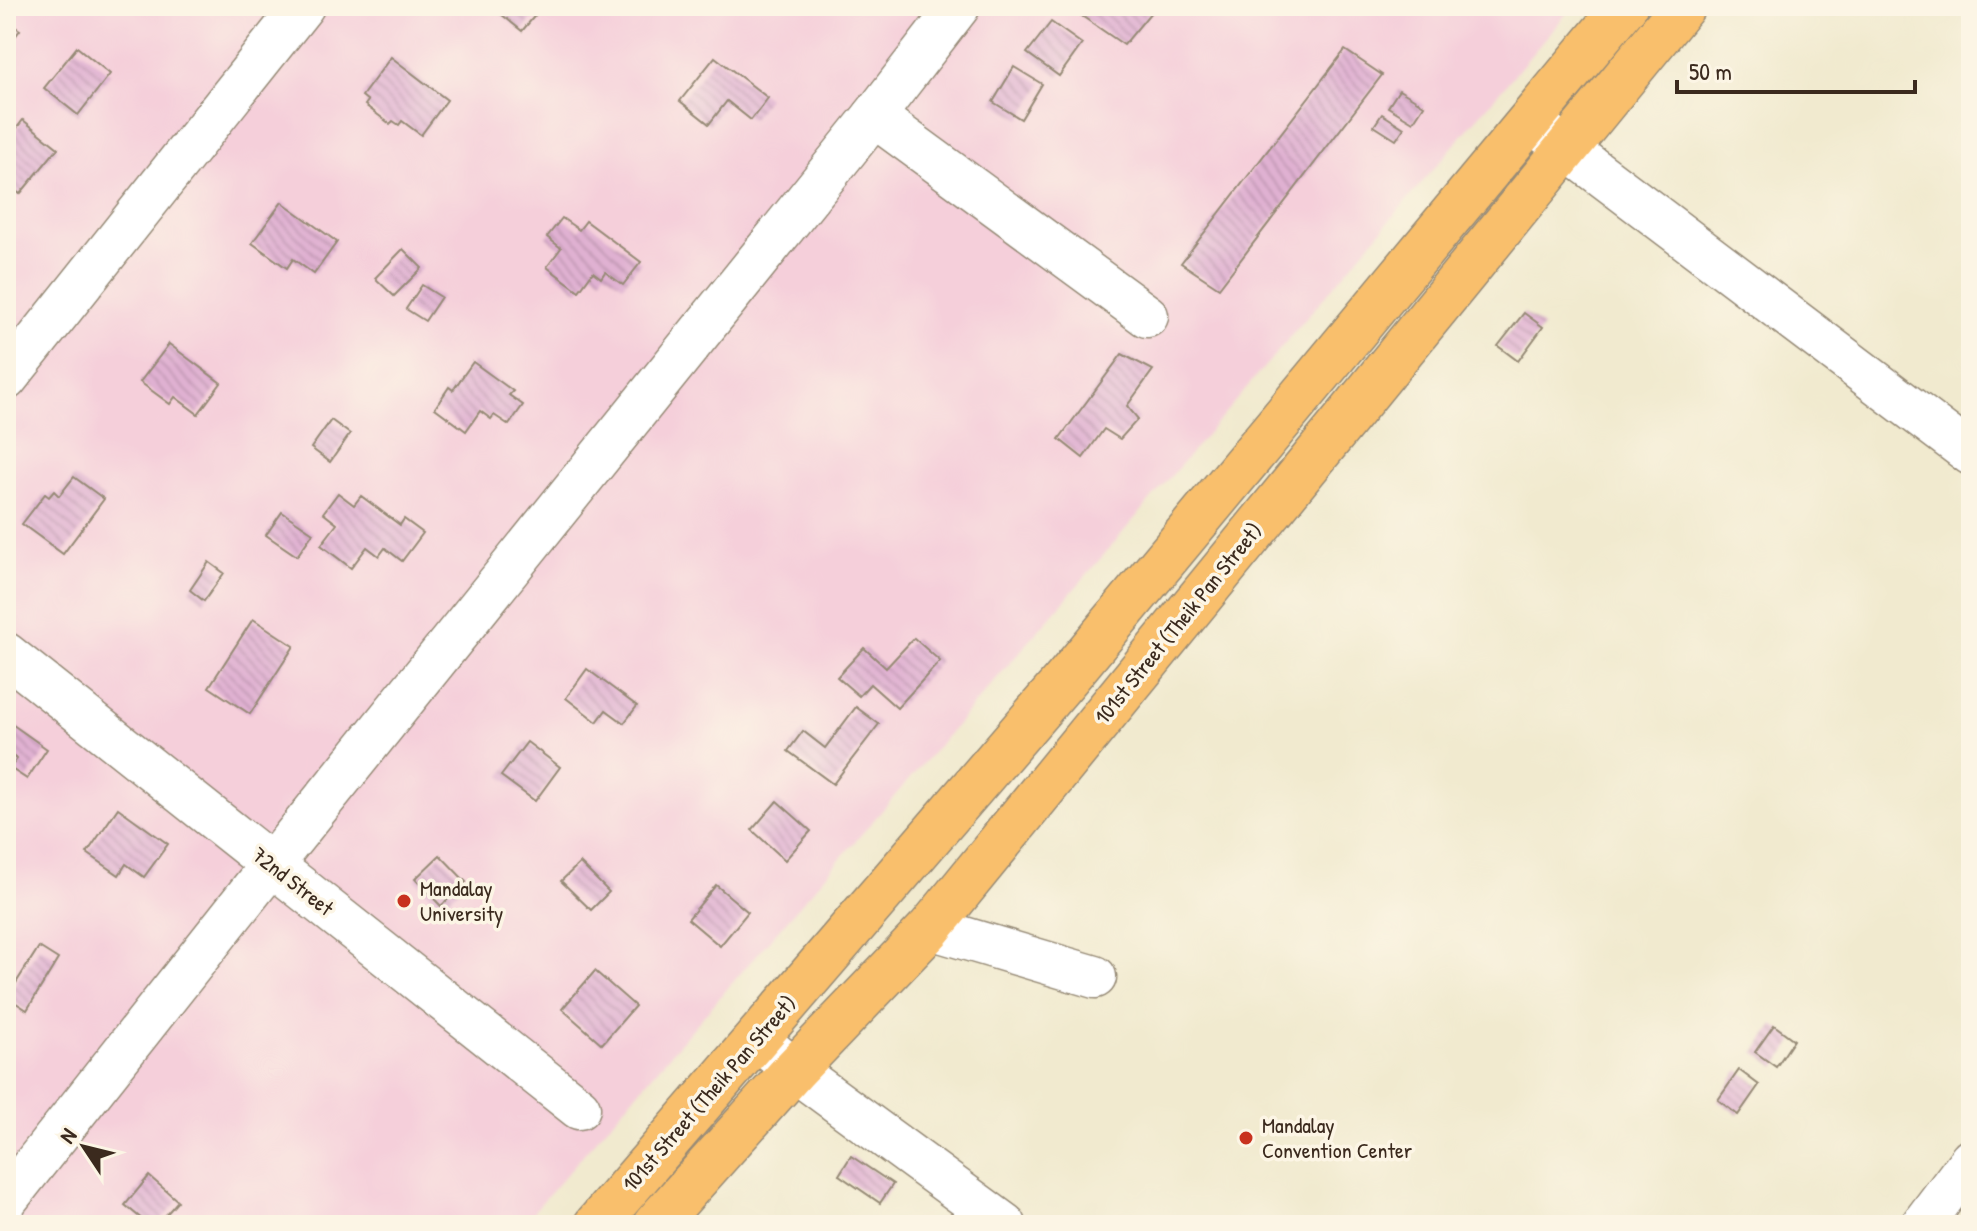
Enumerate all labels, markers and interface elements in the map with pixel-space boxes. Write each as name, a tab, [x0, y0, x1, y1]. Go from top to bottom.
scale bar	[1677, 44, 1915, 94]
text: 50 m	[1689, 55, 1732, 87]
street label: 101st Street (Theik Pan Street)	[1087, 516, 1269, 730]
street label: 72nd Street	[246, 840, 340, 923]
place label: Mandalay University	[420, 873, 503, 928]
marker: Mandalay University	[395, 892, 413, 910]
street label: 101st Street (Theik Pan Street)	[615, 988, 803, 1198]
north arrow	[44, 1107, 124, 1187]
place label: Mandalay Convention Center	[1262, 1110, 1413, 1165]
text: N	[52, 1122, 83, 1149]
marker: Mandalay Convention Center	[1237, 1129, 1255, 1147]

